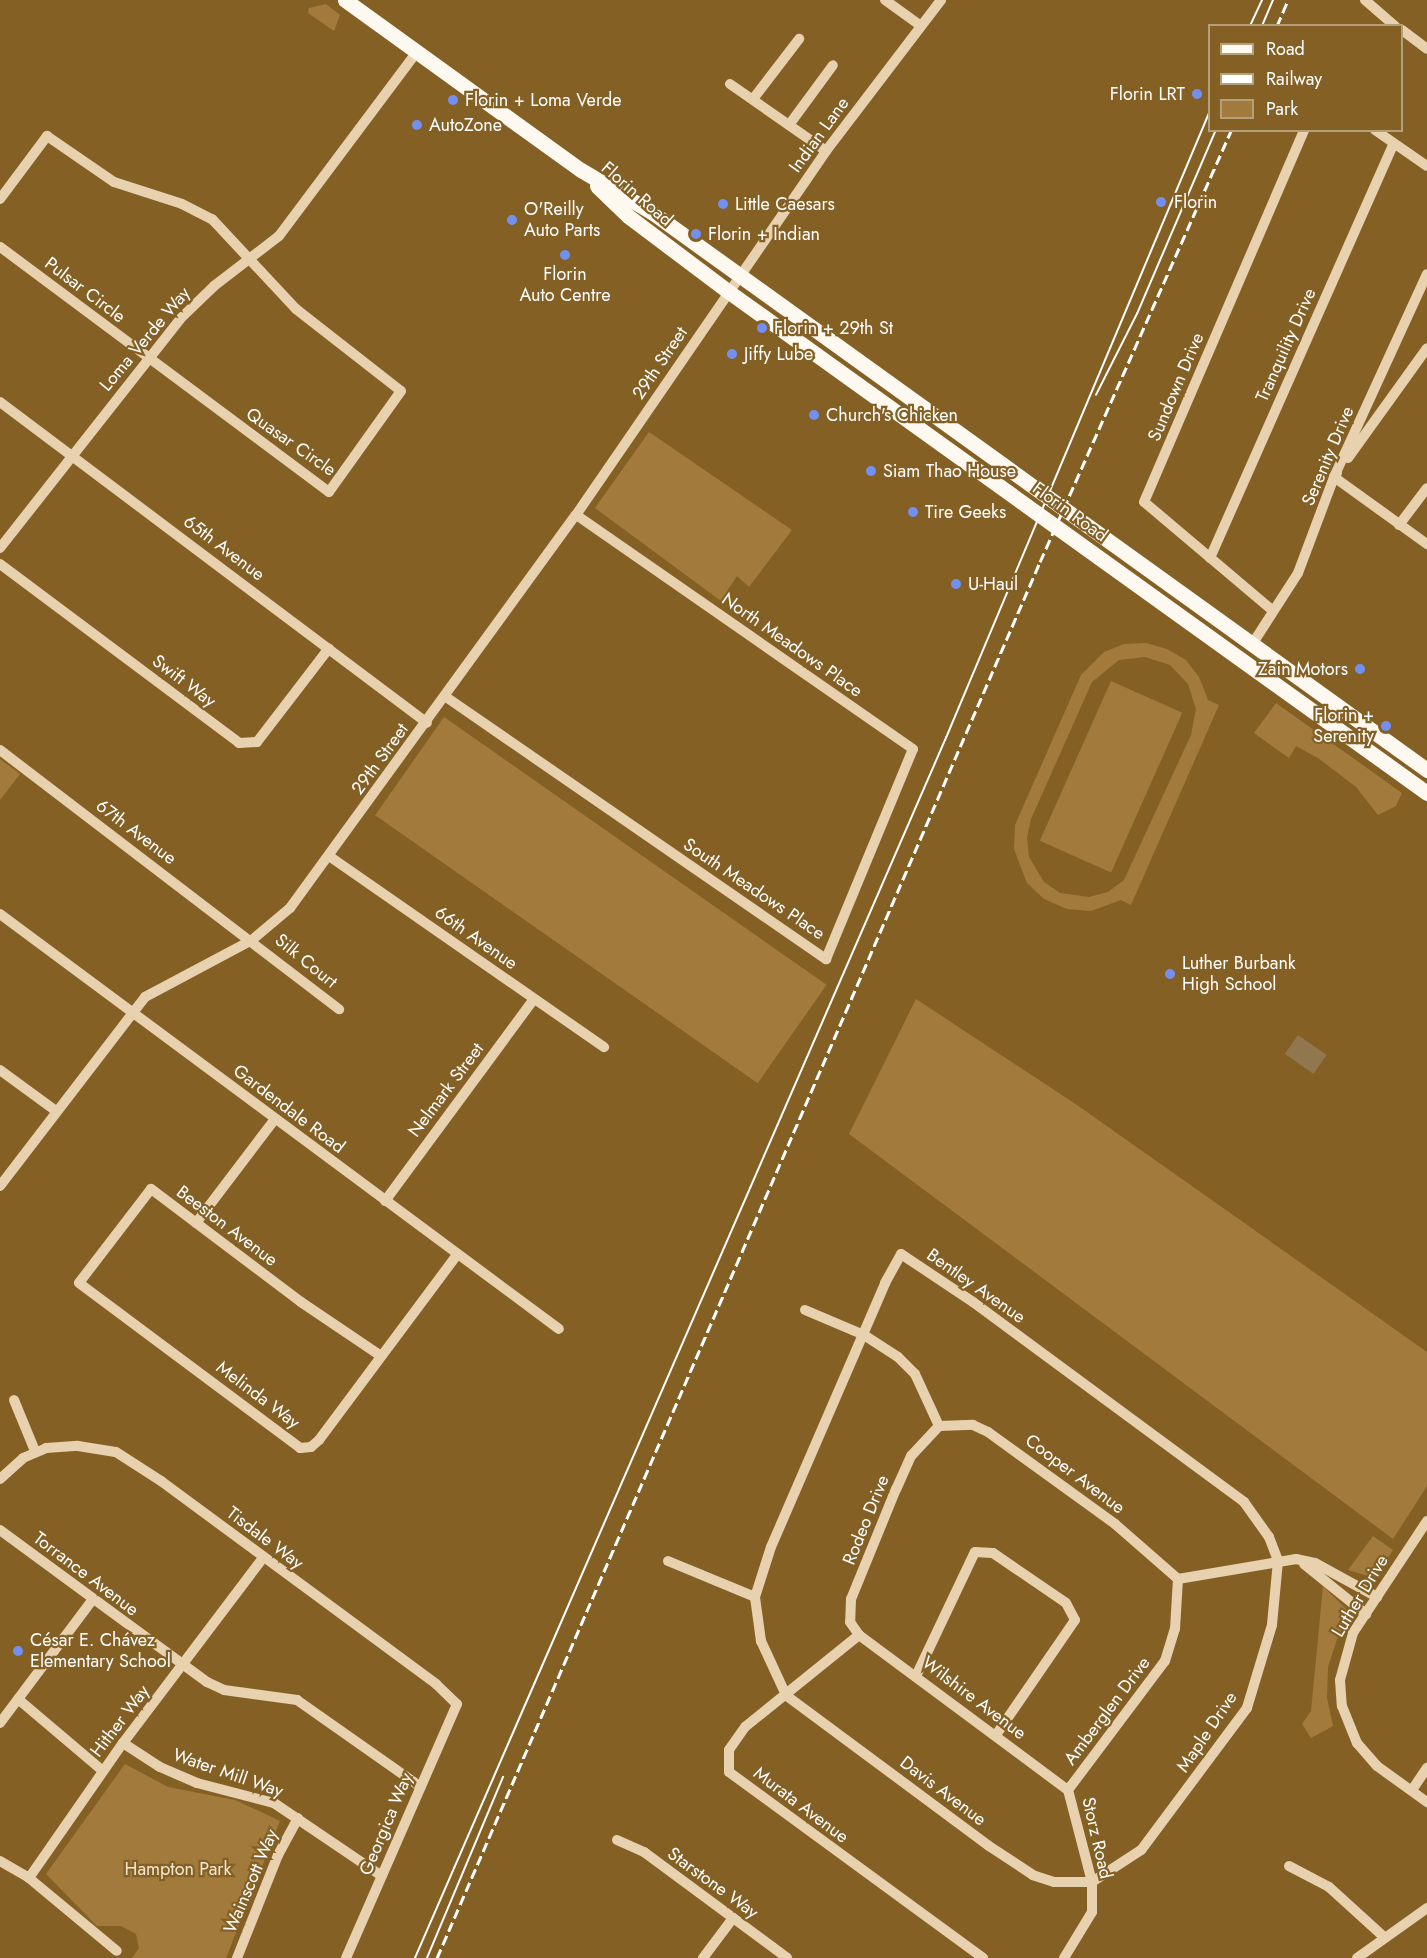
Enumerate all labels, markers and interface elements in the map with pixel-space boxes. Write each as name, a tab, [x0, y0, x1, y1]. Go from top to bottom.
legend	[1208, 24, 1403, 132]
text: Road	[1266, 36, 1305, 62]
text: Railway	[1266, 66, 1322, 92]
place label: Florin LRT	[1110, 83, 1185, 105]
marker: Florin LRT	[1190, 87, 1204, 101]
place label: Florin + Loma Verde	[465, 89, 622, 111]
marker: Florin + Loma Verde	[446, 93, 460, 107]
street label: Indian Lane	[784, 93, 854, 177]
text: Park	[1266, 96, 1298, 122]
place label: AutoZone	[429, 114, 502, 136]
marker: AutoZone	[410, 118, 424, 132]
street label: Florin Road	[597, 157, 677, 231]
place label: Florin	[1174, 191, 1217, 213]
place label: Little Caesars	[735, 193, 835, 215]
marker: Florin	[1152, 193, 1170, 211]
marker: Little Caesars	[716, 197, 730, 211]
place label: O'Reilly Auto Parts	[524, 199, 600, 242]
marker: O'Reilly Auto Parts	[505, 213, 519, 227]
place label: Florin + Indian	[708, 223, 820, 245]
marker: Florin + Indian	[689, 227, 703, 241]
marker: Florin Auto Centre	[558, 248, 572, 262]
street label: Pulsar Circle	[40, 253, 130, 327]
place label: Florin Auto Centre	[519, 264, 611, 306]
street label: Loma Verde Way	[95, 283, 195, 395]
street label: Tranquility Drive	[1251, 285, 1321, 405]
place label: Florin + 29th St	[774, 317, 893, 339]
marker: Florin + 29th St	[755, 321, 769, 335]
street label: 29th Street	[628, 323, 692, 403]
street label: Sundown Drive	[1143, 330, 1209, 444]
place label: Jiffy Lube	[744, 343, 813, 365]
marker: Jiffy Lube	[725, 347, 739, 361]
street label: Quasar Circle	[242, 403, 340, 481]
street label: Serenity Drive	[1297, 403, 1359, 509]
place label: Church's Chicken	[826, 404, 958, 426]
marker: Church's Chicken	[807, 408, 821, 422]
place label: Siam Thao House	[883, 460, 1016, 482]
marker: Siam Thao House	[864, 464, 878, 478]
street label: Florin Road	[1028, 478, 1112, 546]
place label: Tire Geeks	[925, 501, 1006, 523]
marker: Tire Geeks	[906, 505, 920, 519]
street label: 65th Avenue	[179, 511, 269, 585]
place label: U-Haul	[968, 573, 1018, 595]
marker: U-Haul	[949, 577, 963, 591]
street label: North Meadows Place	[717, 588, 867, 702]
street label: Swift Way	[148, 650, 220, 712]
place label: Zain Motors	[1258, 658, 1348, 680]
marker: Zain Motors	[1353, 662, 1367, 676]
place label: Florin + Serenity	[1313, 705, 1374, 748]
street label: 29th Street	[347, 719, 413, 799]
marker: Florin + Serenity	[1379, 719, 1393, 733]
street label: 67th Avenue	[92, 795, 180, 869]
street label: South Meadows Place	[679, 834, 829, 944]
street label: 66th Avenue	[430, 902, 522, 974]
street label: Silk Court	[270, 929, 342, 993]
place label: Luther Burbank High School	[1182, 953, 1296, 996]
marker: Luther Burbank High School	[1163, 967, 1177, 981]
street label: Nelmark Street	[404, 1039, 488, 1141]
street label: Gardendale Road	[229, 1060, 349, 1158]
street label: Beeston Avenue	[172, 1181, 282, 1271]
street label: Bentley Avenue	[922, 1244, 1030, 1328]
street label: Melinda Way	[212, 1357, 304, 1433]
street label: Cooper Avenue	[1021, 1430, 1129, 1518]
street label: Rodeo Drive	[838, 1472, 894, 1568]
street label: Tisdale Way	[222, 1502, 308, 1574]
street label: Torrance Avenue	[29, 1527, 143, 1621]
street label: Luther Drive	[1327, 1551, 1393, 1641]
place label: César E. Chávez Elementary School	[30, 1630, 171, 1672]
marker: César E. Chávez Elementary School	[11, 1644, 25, 1658]
street label: Wilshire Avenue	[918, 1652, 1030, 1744]
street label: Amberglen Drive	[1059, 1653, 1155, 1769]
street label: Hither Way	[86, 1681, 154, 1761]
street label: Maple Drive	[1172, 1688, 1242, 1776]
street label: Water Mill Way	[170, 1744, 286, 1802]
street label: Davis Avenue	[896, 1752, 990, 1830]
street label: Murata Avenue	[749, 1762, 853, 1848]
street label: Georgica Way	[355, 1770, 417, 1878]
street label: Storz Road	[1077, 1795, 1117, 1881]
street label: Wainscott Way	[219, 1826, 283, 1936]
street label: Starstone Way	[663, 1843, 763, 1923]
park label: Hampton Park	[125, 1858, 231, 1880]

